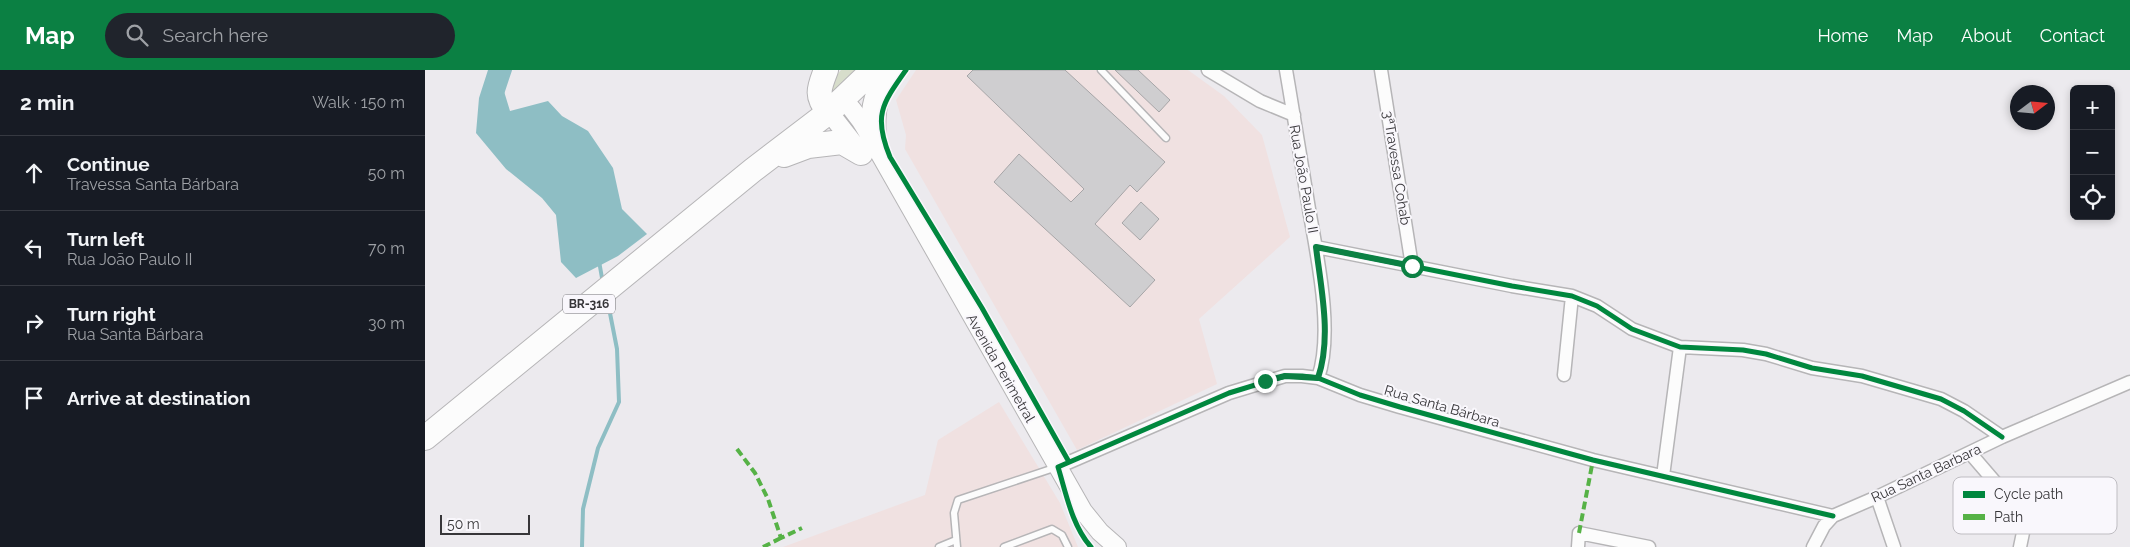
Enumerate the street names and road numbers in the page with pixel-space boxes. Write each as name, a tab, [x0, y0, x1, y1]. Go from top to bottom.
street label: 3ªTravessa Cohab	[1380, 110, 1414, 227]
street label: Rua João Paulo II	[1287, 124, 1321, 234]
road number: BR-316	[563, 294, 615, 313]
street label: Avenida Perimetral	[963, 311, 1039, 425]
street label: Rua Santa Bárbara	[1382, 382, 1502, 430]
street label: Rua Santa Barbara	[1869, 441, 1983, 505]

